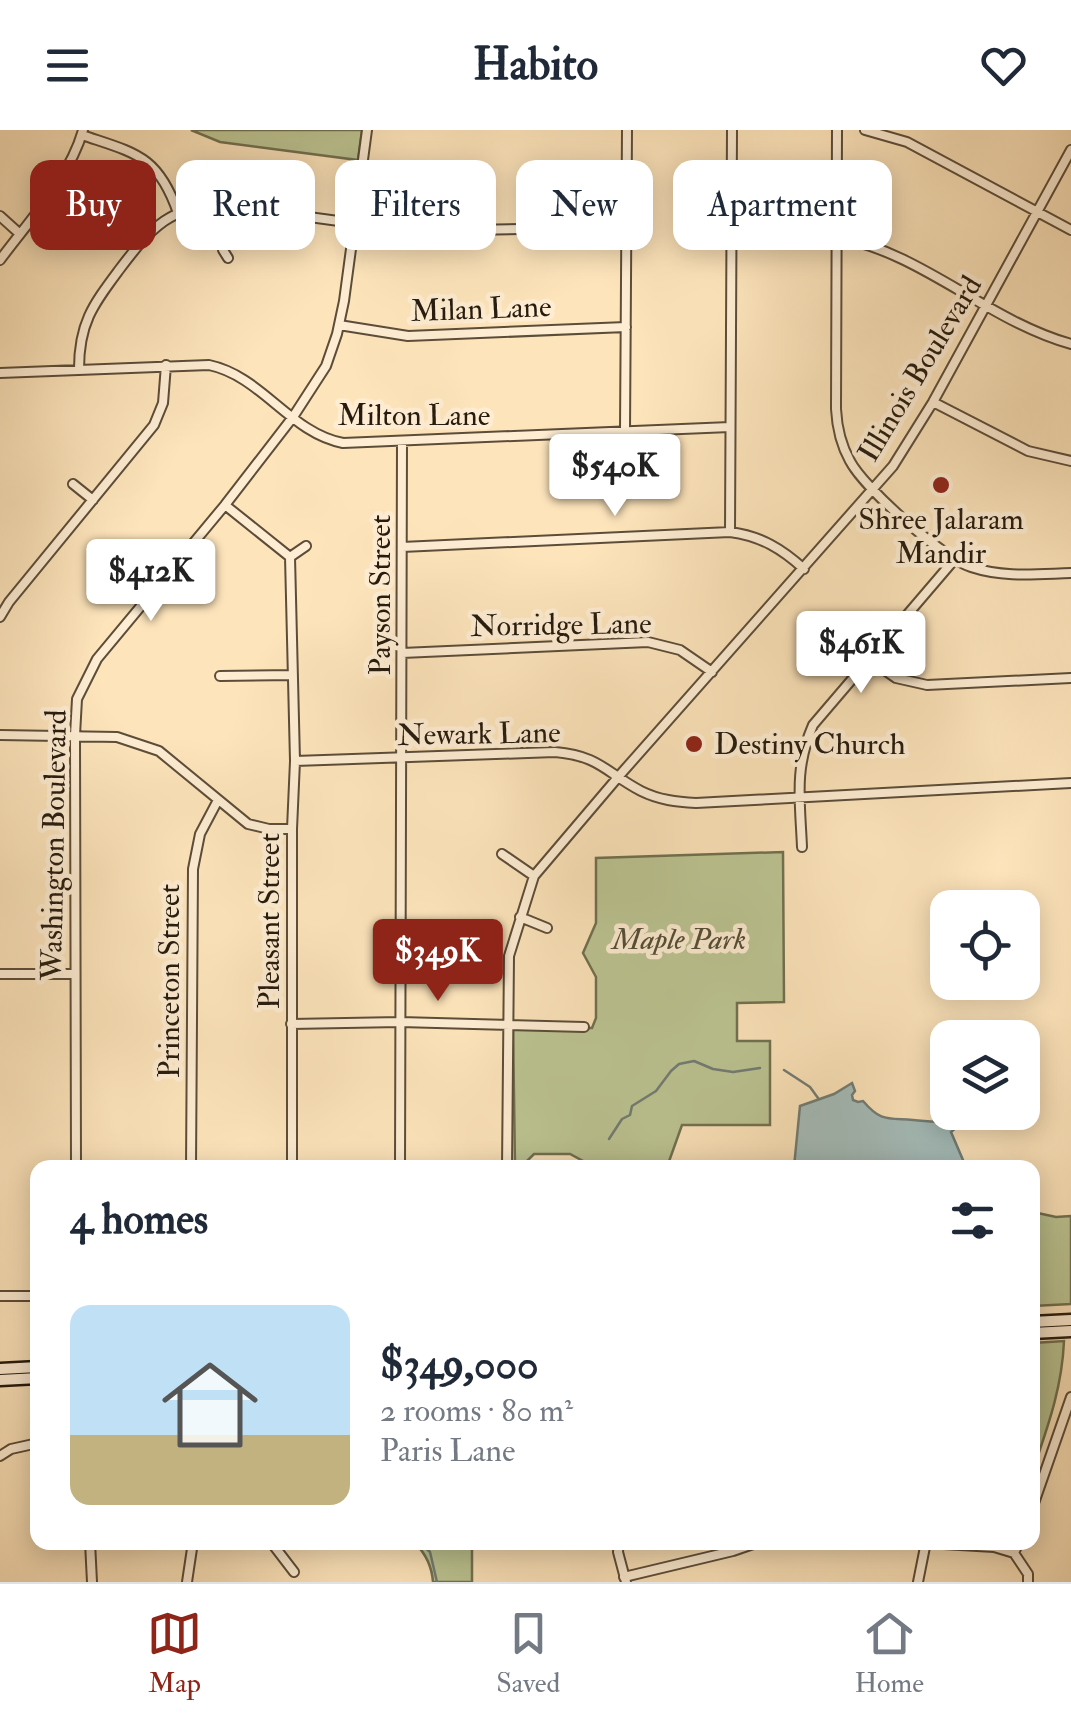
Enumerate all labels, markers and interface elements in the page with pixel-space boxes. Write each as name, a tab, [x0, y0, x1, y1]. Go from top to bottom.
text: Habito	[473, 37, 598, 93]
icon: menu	[40, 38, 95, 93]
icon: heart	[976, 38, 1031, 93]
chip: Buy	[30, 160, 156, 250]
chip: Rent	[176, 160, 315, 250]
chip: Filters	[335, 160, 496, 250]
chip: New	[516, 160, 653, 250]
chip: Apartment	[673, 160, 892, 250]
street label: Illinois Boulevard	[850, 269, 990, 469]
street label: Milan Lane	[410, 288, 552, 330]
street label: Milton Lane	[338, 397, 490, 434]
pin: $540K	[545, 434, 685, 519]
text: $540K	[571, 446, 659, 486]
marker: Shree Jalaram Mandir	[930, 474, 952, 496]
place label: Shree Jalaram Mandir	[858, 501, 1024, 572]
street label: Payson Street	[362, 514, 399, 675]
pin: $412K	[81, 539, 221, 624]
text: $412K	[108, 551, 194, 591]
street label: Norridge Lane	[470, 605, 652, 645]
pin: $461K	[791, 611, 931, 696]
text: $461K	[818, 623, 904, 663]
street label: Washington Boulevard	[33, 709, 75, 982]
street label: Newark Lane	[397, 714, 561, 754]
place label: Destiny Church	[714, 726, 906, 763]
marker: Destiny Church	[683, 733, 705, 755]
street label: Pleasant Street	[251, 833, 288, 1009]
street label: Princeton Street	[151, 883, 188, 1078]
map controls	[930, 890, 1040, 1130]
button: locate	[930, 890, 1040, 1000]
pin: $349K	[368, 919, 508, 1004]
park label: Maple Park	[610, 921, 746, 958]
text: $349K	[395, 931, 481, 971]
button: layers	[930, 1020, 1040, 1130]
icon: filters	[945, 1193, 1000, 1248]
text: 4 homes	[70, 1194, 208, 1246]
text: $349,000	[380, 1339, 539, 1391]
icon: home	[150, 1345, 270, 1465]
text: 2 rooms · 80 m²	[380, 1391, 573, 1431]
text: Paris Lane	[380, 1431, 515, 1471]
tab: Map	[147, 1606, 202, 1701]
tab: Saved	[496, 1606, 560, 1701]
tab: Home	[854, 1606, 924, 1701]

